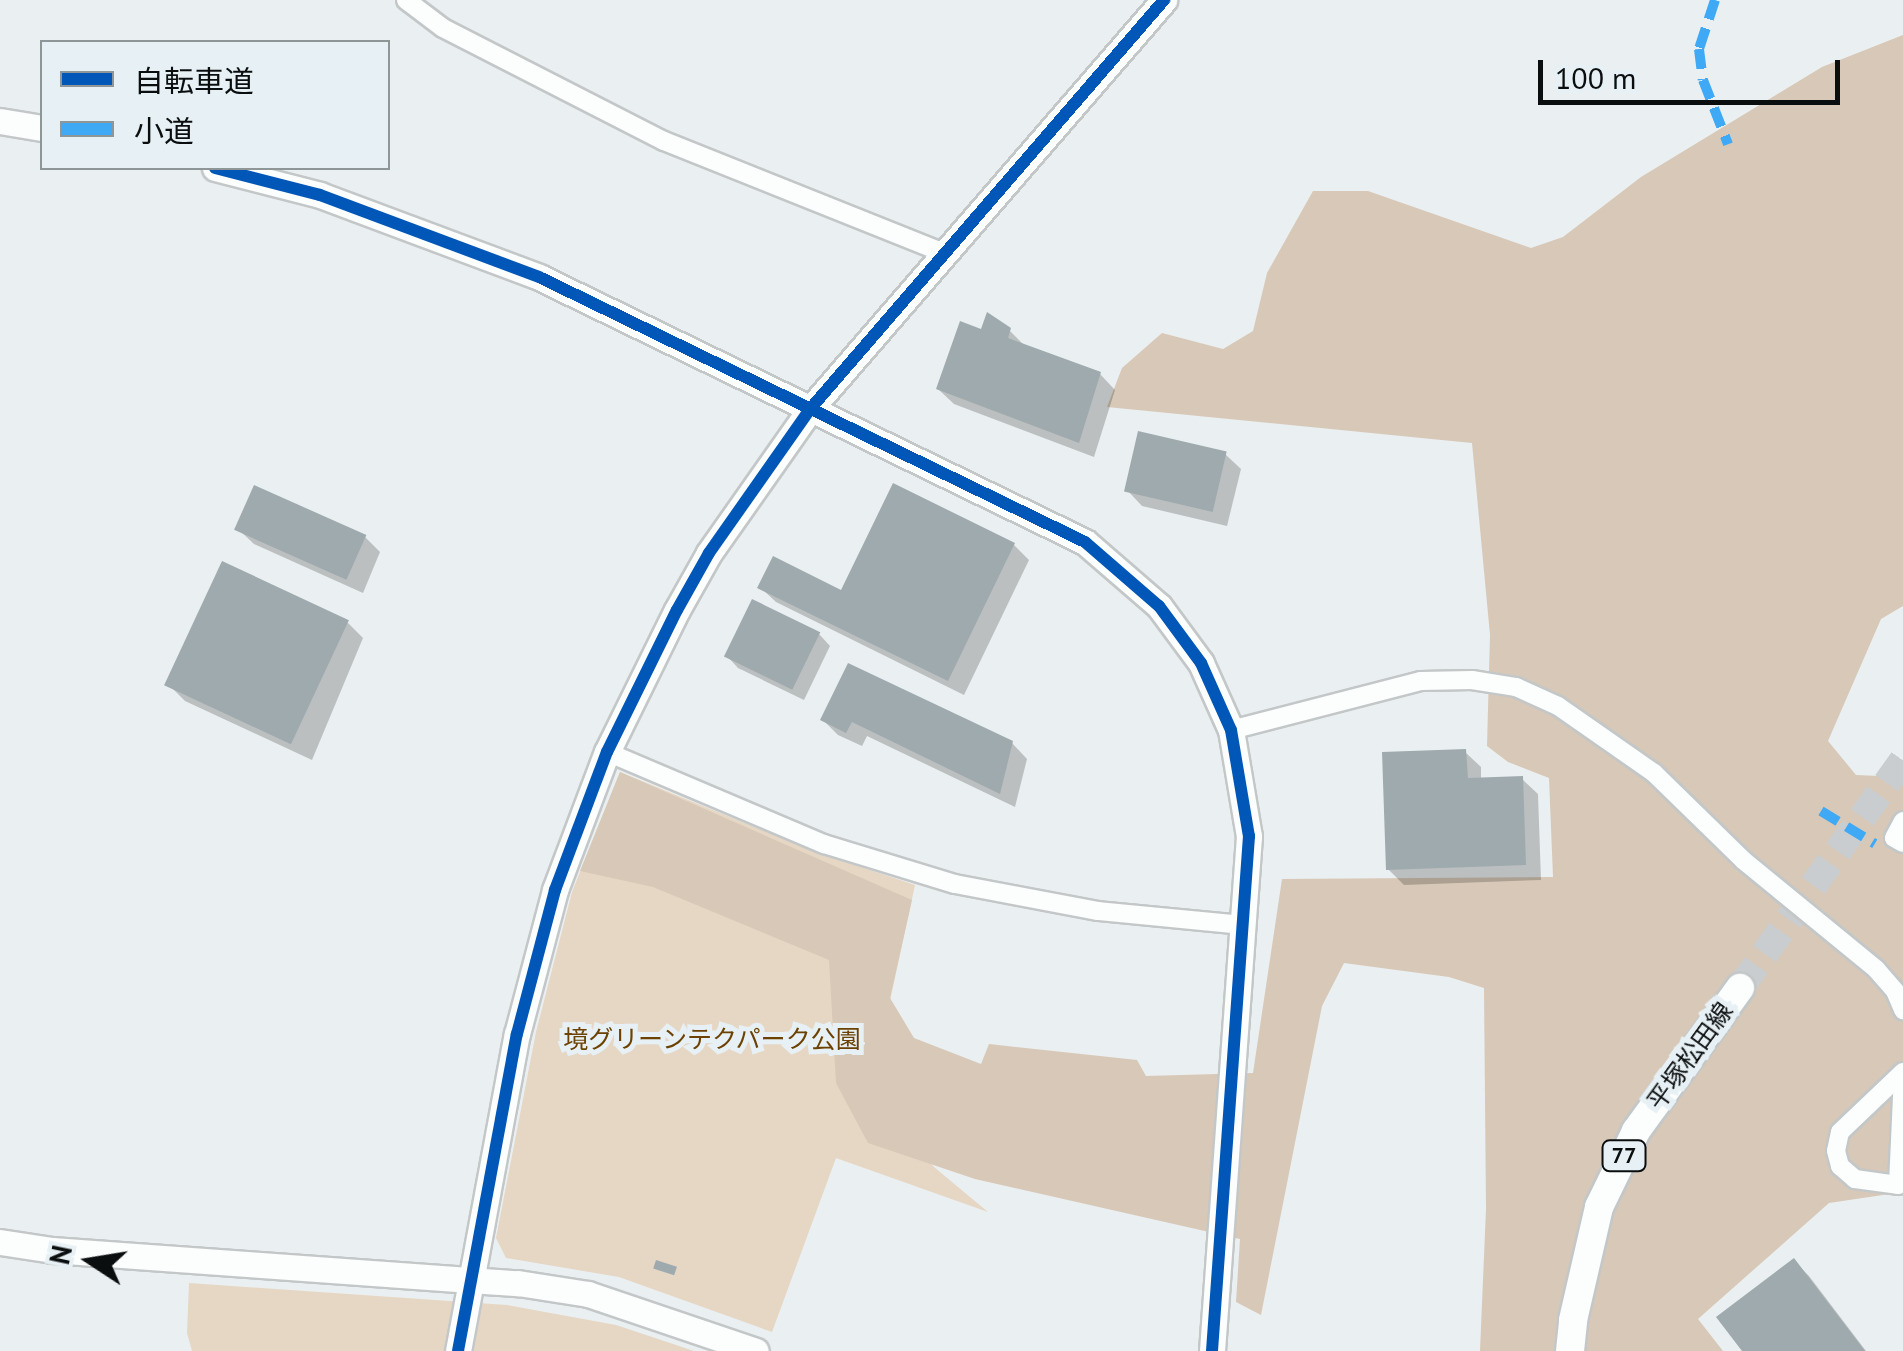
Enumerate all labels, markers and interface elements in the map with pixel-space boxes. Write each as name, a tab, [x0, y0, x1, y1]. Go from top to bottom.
legend	[40, 40, 390, 170]
scale bar	[1543, 40, 1846, 102]
text: 100 m	[1555, 58, 1636, 97]
text: 自転車道	[134, 61, 254, 100]
text: 小道	[134, 111, 194, 150]
street label: 平塚松田線	[1641, 997, 1739, 1115]
park label: 境グリーンテクパーク公園	[562, 1024, 862, 1054]
road number: 77	[1602, 1139, 1646, 1173]
north arrow	[40, 1211, 140, 1311]
text: N	[40, 1242, 80, 1268]

